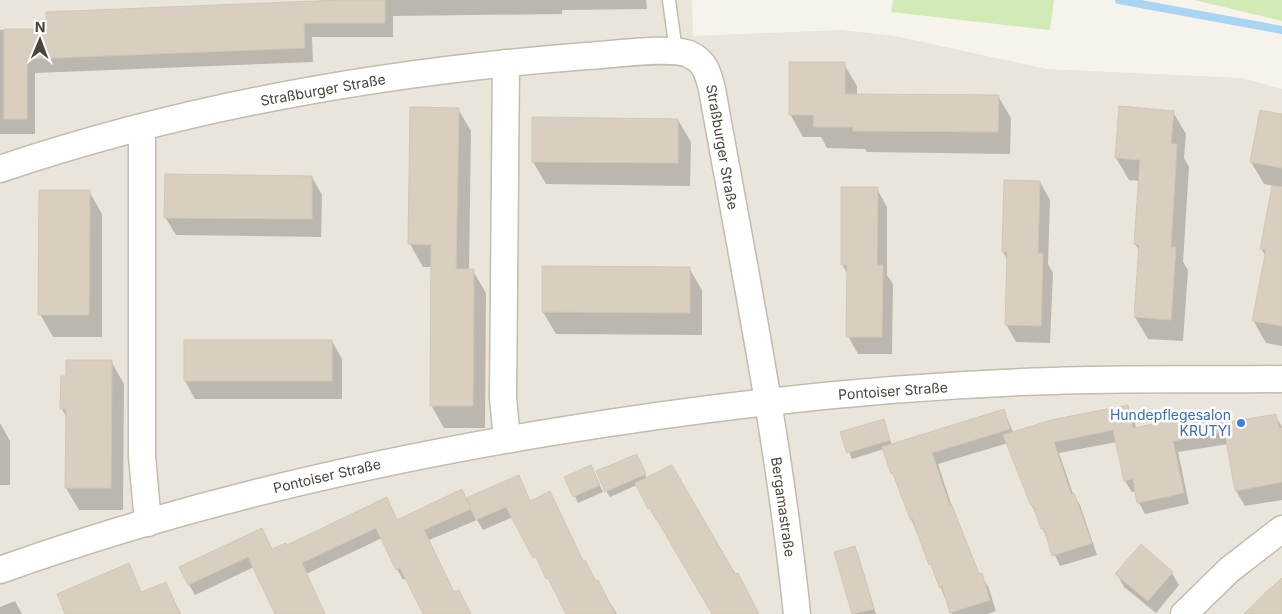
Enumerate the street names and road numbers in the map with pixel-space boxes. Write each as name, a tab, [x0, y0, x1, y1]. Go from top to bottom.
street label: Straßburger Straße	[259, 70, 387, 109]
street label: Straßburger Straße	[703, 83, 742, 211]
street label: Pontoiser Straße	[837, 378, 948, 403]
street label: Pontoiser Straße	[271, 455, 382, 496]
street label: Bergamastraße	[768, 456, 799, 558]

